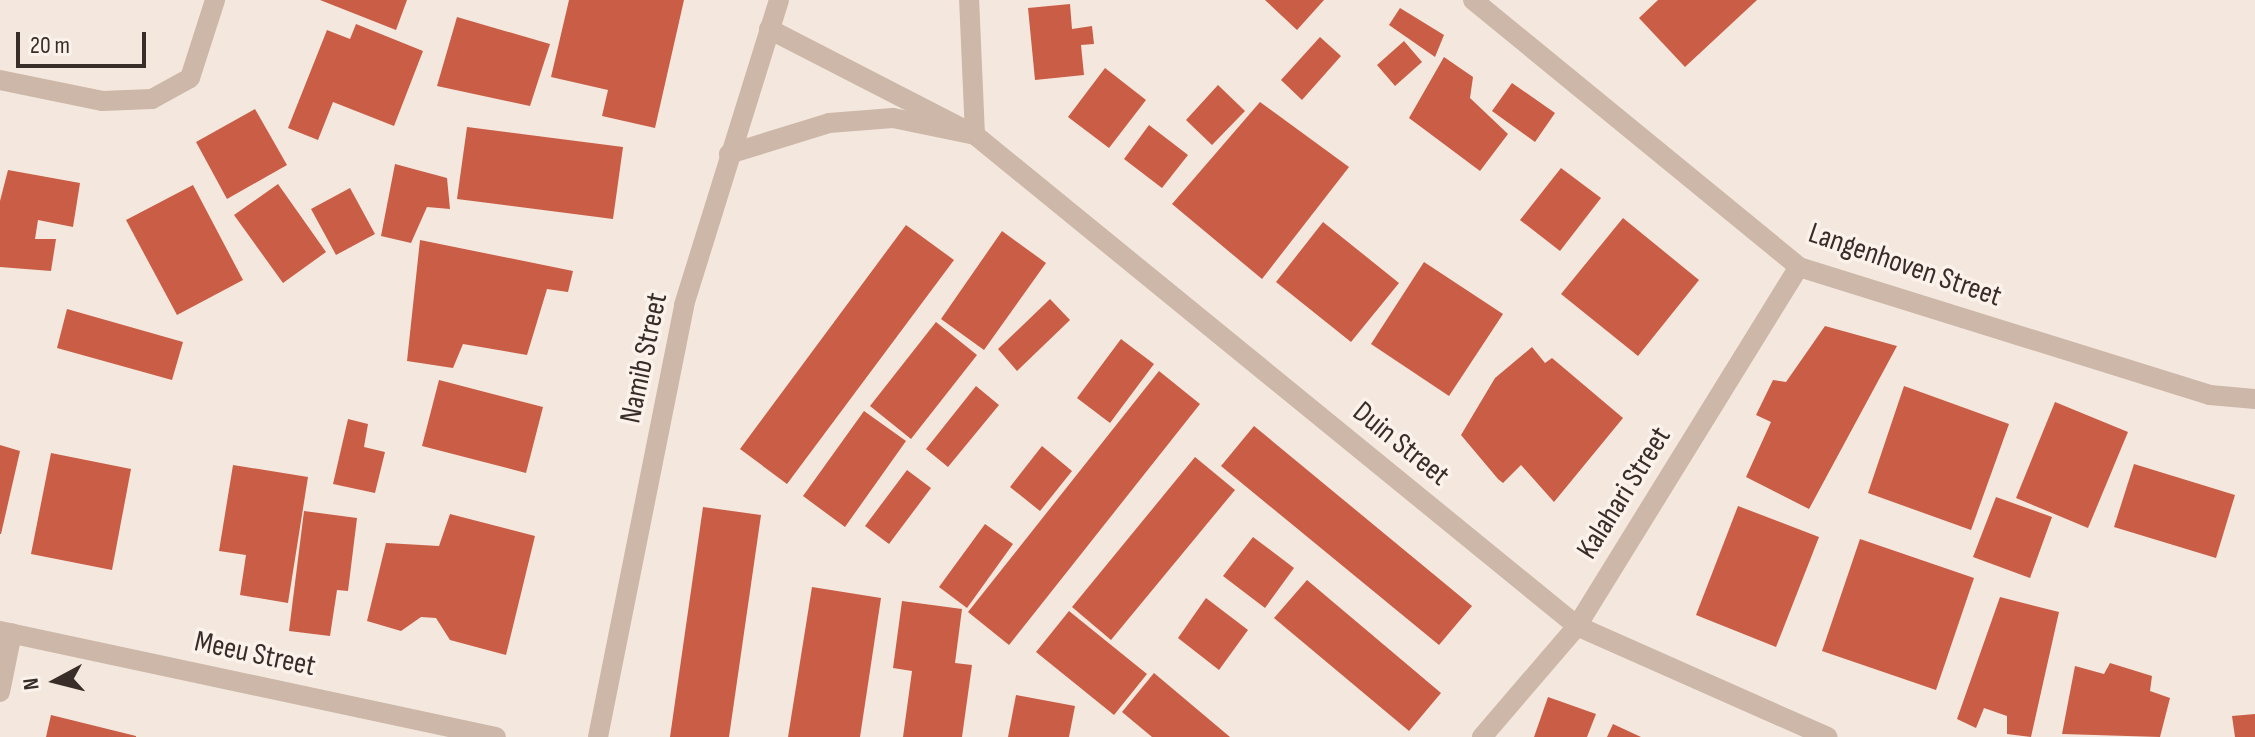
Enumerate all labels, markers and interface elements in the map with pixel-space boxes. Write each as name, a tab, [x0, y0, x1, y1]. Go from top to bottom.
scale bar	[20, 16, 150, 66]
text: 20 m	[30, 31, 70, 60]
street label: Langenhoven Street	[1804, 215, 2006, 315]
street label: Namib Street	[613, 290, 675, 426]
street label: Duin Street	[1345, 394, 1457, 494]
street label: Kalahari Street	[1569, 420, 1679, 566]
street label: Meeu Street	[191, 624, 319, 684]
north arrow	[16, 641, 96, 721]
text: N	[18, 677, 46, 691]

